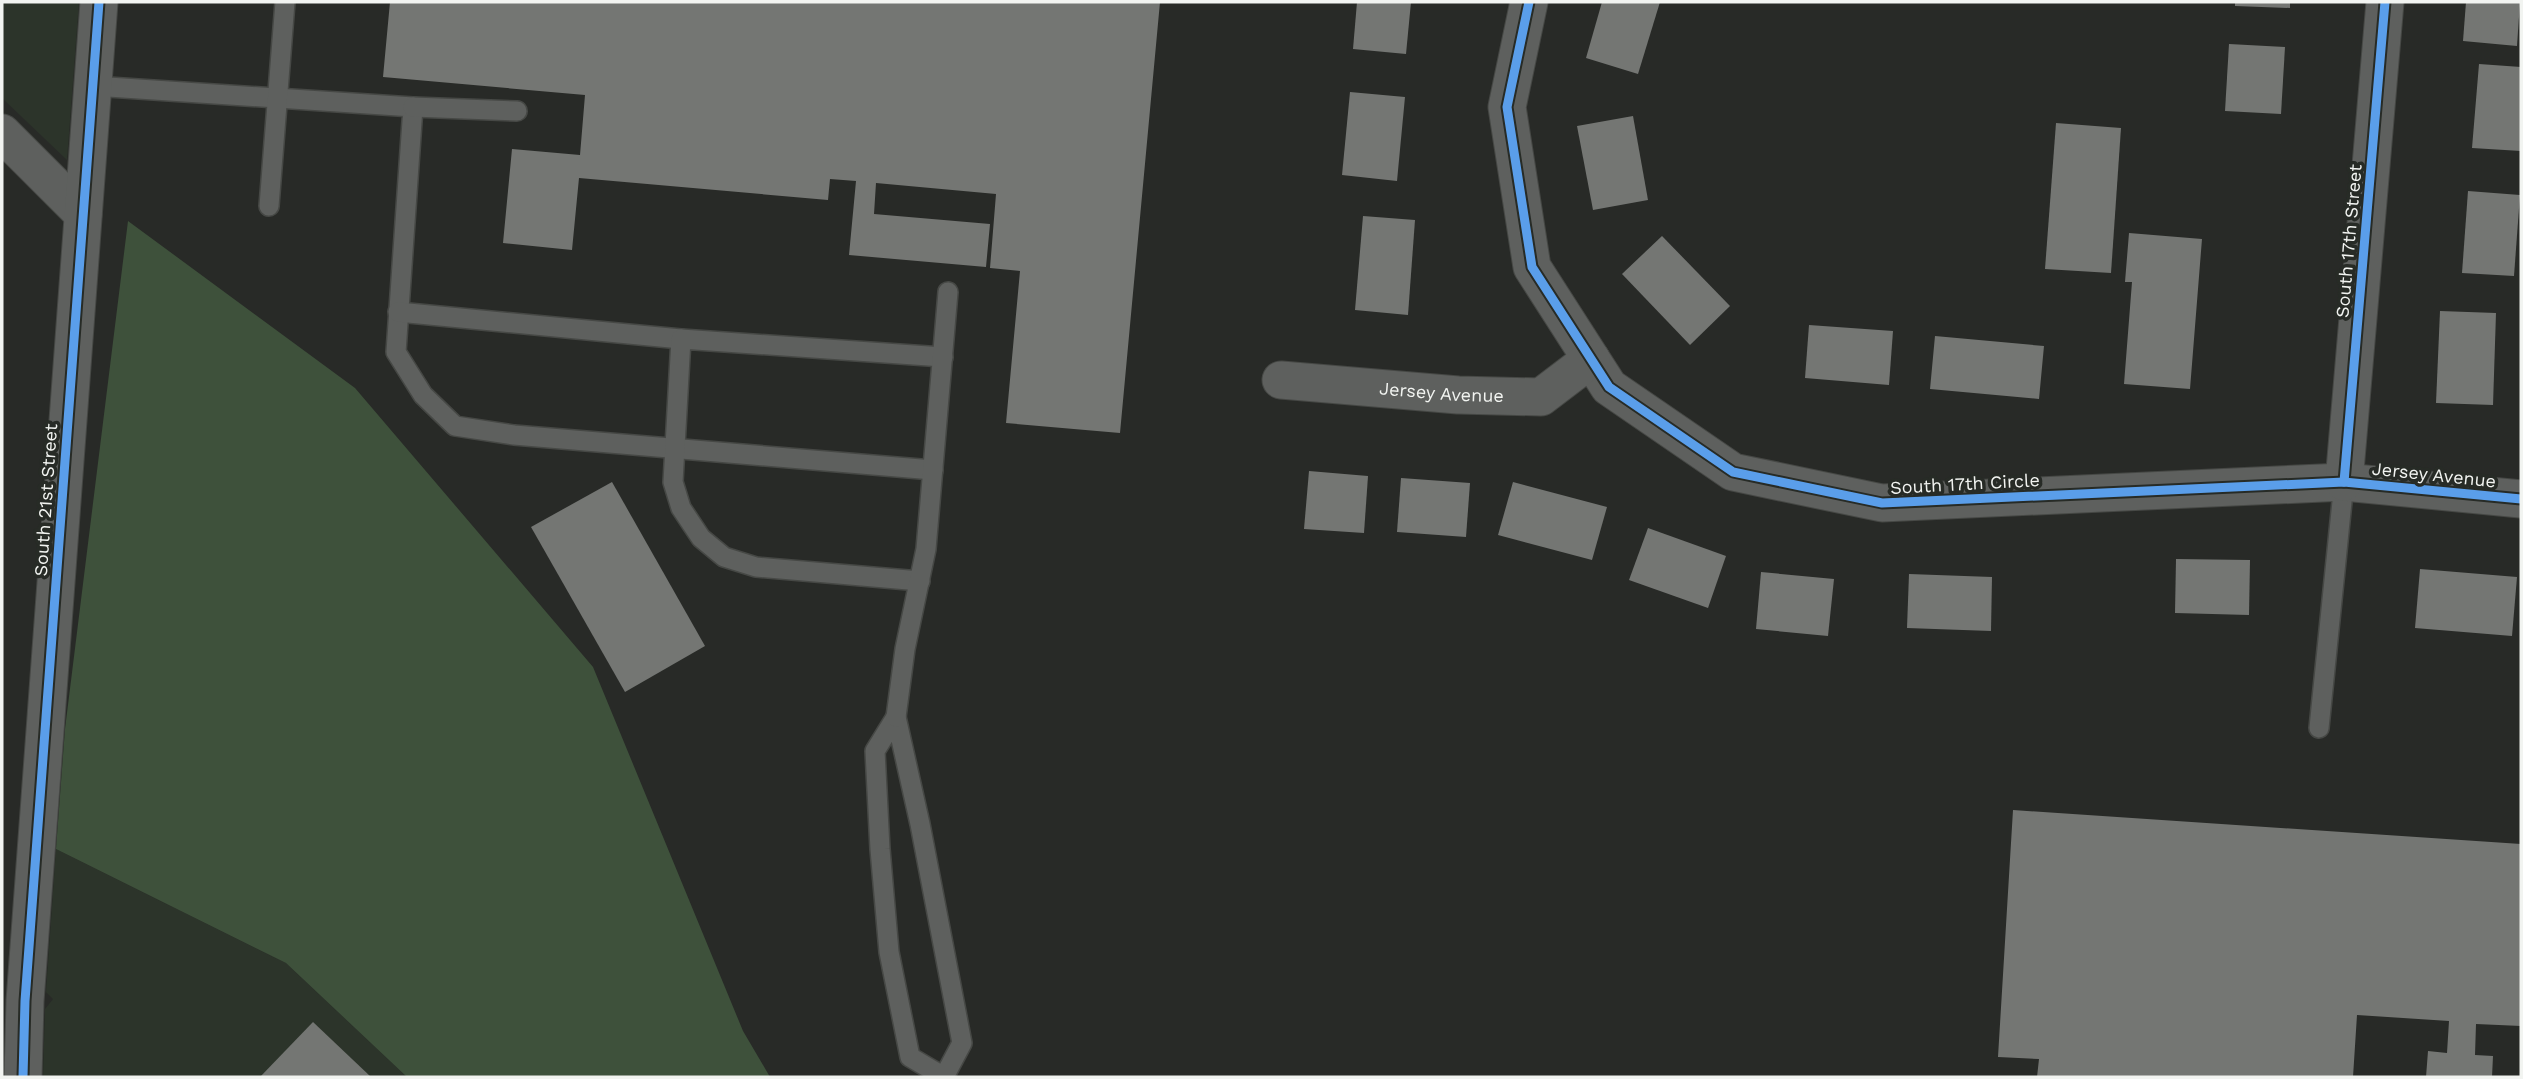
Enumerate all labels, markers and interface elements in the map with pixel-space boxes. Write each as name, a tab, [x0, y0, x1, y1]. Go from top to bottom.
street label: South 17th Street	[2331, 163, 2366, 319]
street label: Jersey Avenue	[1378, 377, 1504, 406]
street label: South 21st Street	[30, 422, 61, 577]
street label: Jersey Avenue	[2371, 458, 2497, 491]
street label: South 17th Circle	[1890, 469, 2040, 498]

